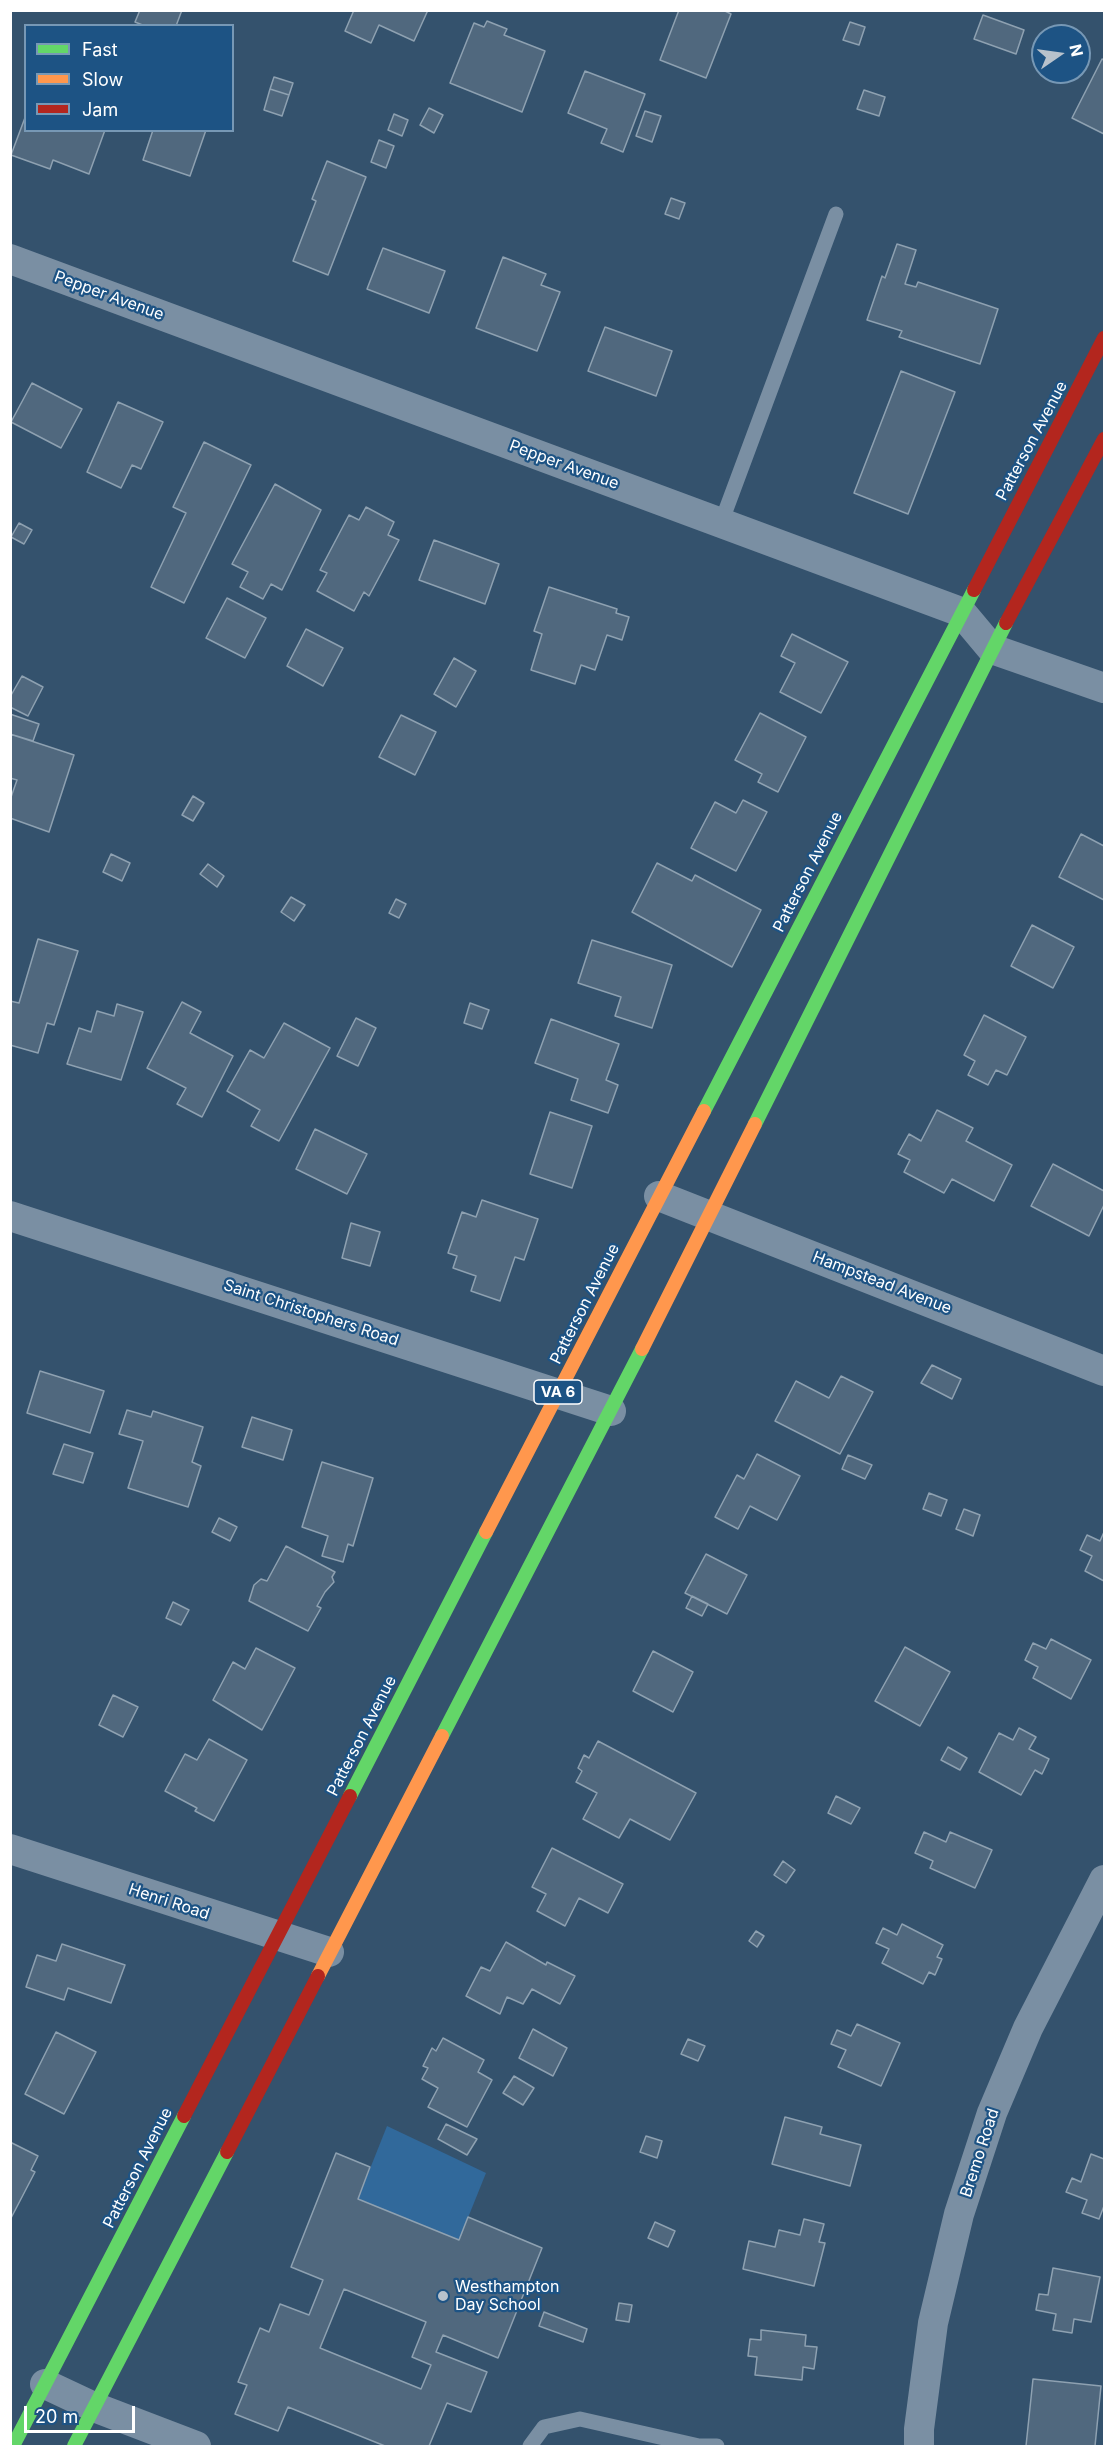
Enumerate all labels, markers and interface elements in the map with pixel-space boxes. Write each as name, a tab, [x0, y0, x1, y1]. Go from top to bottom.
legend	[24, 24, 234, 132]
north arrow	[1031, 24, 1091, 84]
text: Fast	[82, 39, 118, 60]
text: N	[1065, 42, 1088, 59]
text: Slow	[82, 69, 123, 90]
text: Jam	[82, 99, 118, 120]
street label: Pepper Avenue	[52, 267, 166, 325]
street label: Patterson Avenue	[992, 378, 1072, 504]
street label: Pepper Avenue	[507, 436, 621, 494]
street label: Patterson Avenue	[769, 809, 847, 935]
street label: Patterson Avenue	[546, 1241, 624, 1367]
street label: Hampstead Avenue	[810, 1248, 954, 1318]
street label: Saint Christophers Road	[221, 1276, 401, 1350]
road number: VA 6	[534, 1380, 582, 1404]
street label: Patterson Avenue	[323, 1673, 401, 1799]
street label: Henri Road	[126, 1880, 212, 1924]
street label: Patterson Avenue	[99, 2105, 177, 2231]
street label: Bremo Road	[957, 2106, 1003, 2200]
place label: Westhampton Day School	[455, 2277, 559, 2315]
marker: Westhampton Day School	[436, 2289, 450, 2303]
scale bar	[27, 2394, 138, 2432]
text: 20 m	[35, 2406, 78, 2427]

